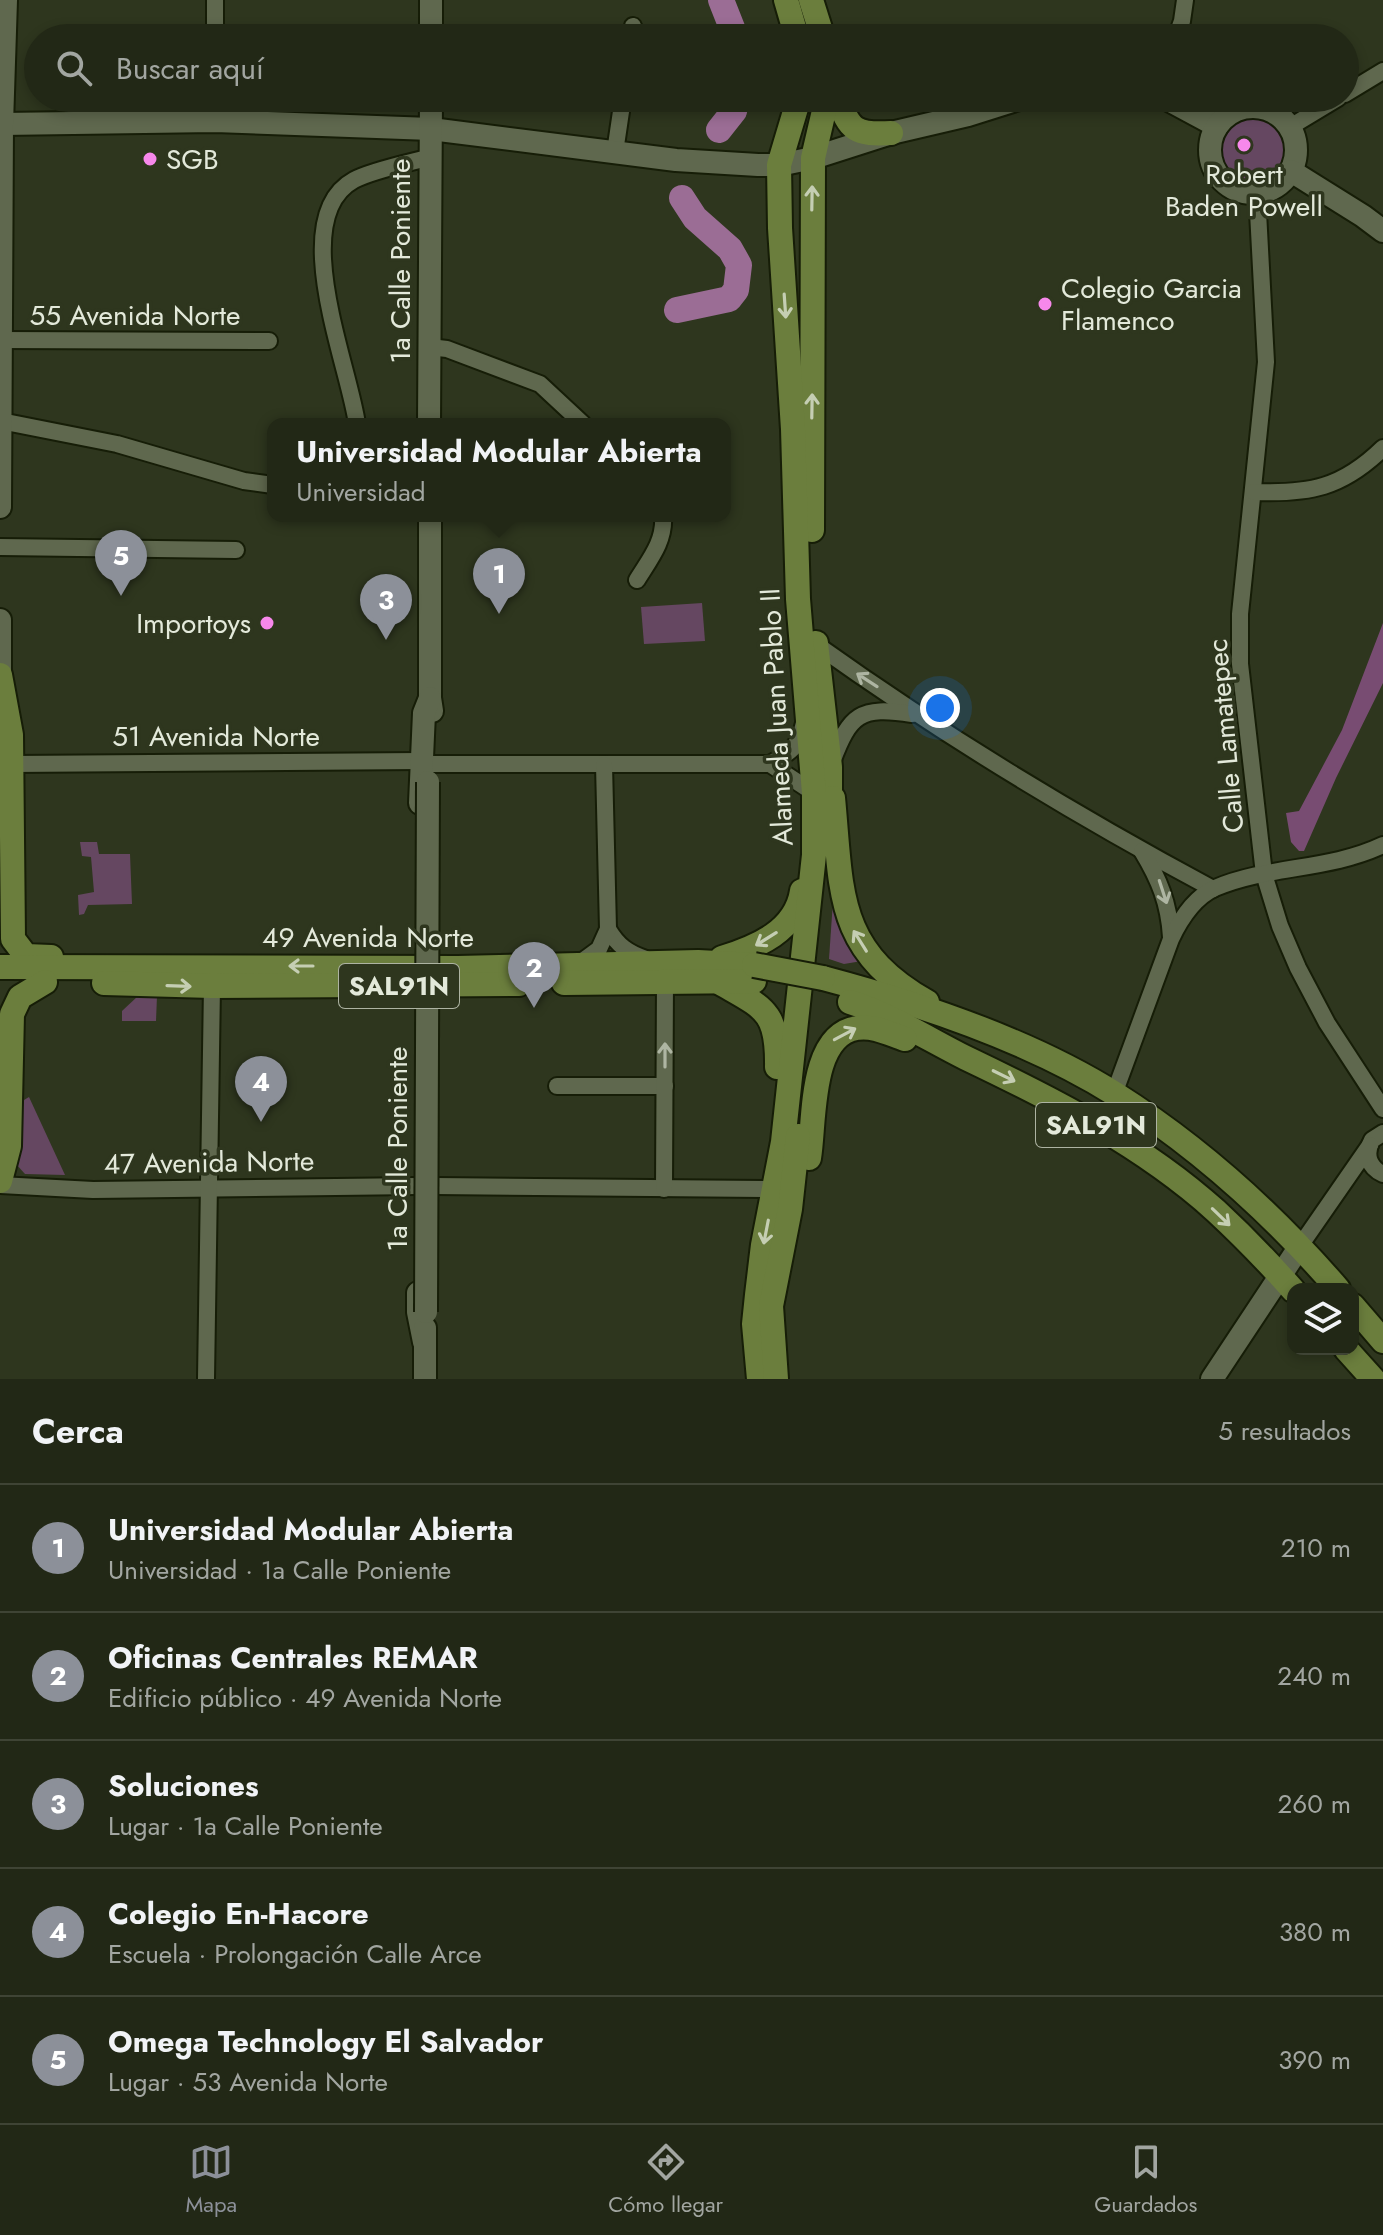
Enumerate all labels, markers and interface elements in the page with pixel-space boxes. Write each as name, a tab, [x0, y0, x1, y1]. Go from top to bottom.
search box	[24, 24, 1359, 112]
icon: search	[52, 46, 96, 90]
text: Buscar aquí	[116, 47, 264, 90]
marker: Robert Baden Powell	[1235, 136, 1253, 154]
place label: SGB	[166, 139, 219, 180]
marker: SGB	[141, 150, 159, 168]
place label: Robert Baden Powell	[1165, 154, 1323, 227]
street label: 1a Calle Poniente	[380, 159, 421, 363]
one-way arrow	[804, 185, 820, 212]
place label: Colegio Garcia Flamenco	[1061, 268, 1242, 341]
one-way arrow	[778, 292, 793, 319]
street label: 55 Avenida Norte	[30, 295, 240, 336]
marker: Colegio Garcia Flamenco	[1036, 295, 1054, 313]
one-way arrow	[805, 393, 820, 420]
popup	[267, 418, 731, 522]
text: Universidad Modular Abierta	[296, 430, 702, 473]
text: Universidad	[296, 473, 426, 511]
pin: 5	[95, 530, 147, 596]
pin: 1	[473, 548, 525, 614]
pin: 3	[360, 574, 412, 640]
street label: Alameda Juan Pablo II	[749, 587, 804, 847]
place label: Importoys	[136, 603, 251, 644]
marker: Importoys	[258, 614, 276, 632]
street label: Calle Lamatepec	[1197, 637, 1254, 835]
one-way arrow	[856, 672, 879, 688]
your location	[920, 688, 960, 728]
street label: 51 Avenida Norte	[112, 716, 320, 757]
one-way arrow	[1156, 880, 1171, 905]
street label: 49 Avenida Norte	[262, 917, 474, 958]
one-way arrow	[852, 930, 868, 953]
one-way arrow	[755, 932, 778, 948]
pin: 2	[508, 942, 560, 1008]
one-way arrow	[288, 958, 315, 974]
road number: SAL91N	[339, 964, 459, 1008]
one-way arrow	[165, 978, 192, 993]
one-way arrow	[833, 1026, 856, 1041]
one-way arrow	[657, 1042, 673, 1069]
street label: 1a Calle Poniente	[377, 1047, 418, 1251]
pin: 4	[235, 1056, 287, 1122]
one-way arrow	[992, 1069, 1016, 1084]
road number: SAL91N	[1036, 1103, 1156, 1147]
street label: 47 Avenida Norte	[103, 1140, 315, 1185]
one-way arrow	[1211, 1207, 1230, 1226]
one-way arrow	[757, 1219, 772, 1244]
map controls	[1287, 1283, 1359, 1355]
button: layers	[1287, 1283, 1359, 1355]
text: Cerca	[32, 1407, 124, 1456]
text: 5 resultados	[1218, 1412, 1351, 1450]
text: Universidad Modular Abierta	[108, 1508, 513, 1551]
text: 1	[51, 1529, 65, 1567]
text: 210 m	[1281, 1529, 1351, 1567]
text: Universidad · 1a Calle Poniente	[108, 1551, 451, 1589]
text: Oficinas Centrales REMAR	[108, 1636, 478, 1679]
text: 2	[49, 1657, 67, 1695]
text: 240 m	[1277, 1657, 1351, 1695]
text: Edificio público · 49 Avenida Norte	[108, 1679, 502, 1717]
text: Soluciones	[108, 1764, 259, 1807]
text: 3	[50, 1785, 66, 1823]
text: 260 m	[1278, 1785, 1351, 1823]
text: Lugar · 1a Calle Poniente	[108, 1807, 383, 1845]
text: Colegio En-Hacore	[108, 1892, 369, 1935]
text: 4	[49, 1913, 67, 1951]
text: 380 m	[1279, 1913, 1351, 1951]
text: Escuela · Prolongación Calle Arce	[108, 1935, 482, 1973]
text: Omega Technology El Salvador	[108, 2020, 543, 2063]
text: 5	[50, 2041, 66, 2079]
text: 390 m	[1278, 2041, 1351, 2079]
text: Lugar · 53 Avenida Norte	[108, 2063, 388, 2101]
tab: Mapa	[186, 2140, 237, 2220]
tab: Cómo llegar	[608, 2140, 723, 2220]
tab: Guardados	[1094, 2140, 1197, 2220]

